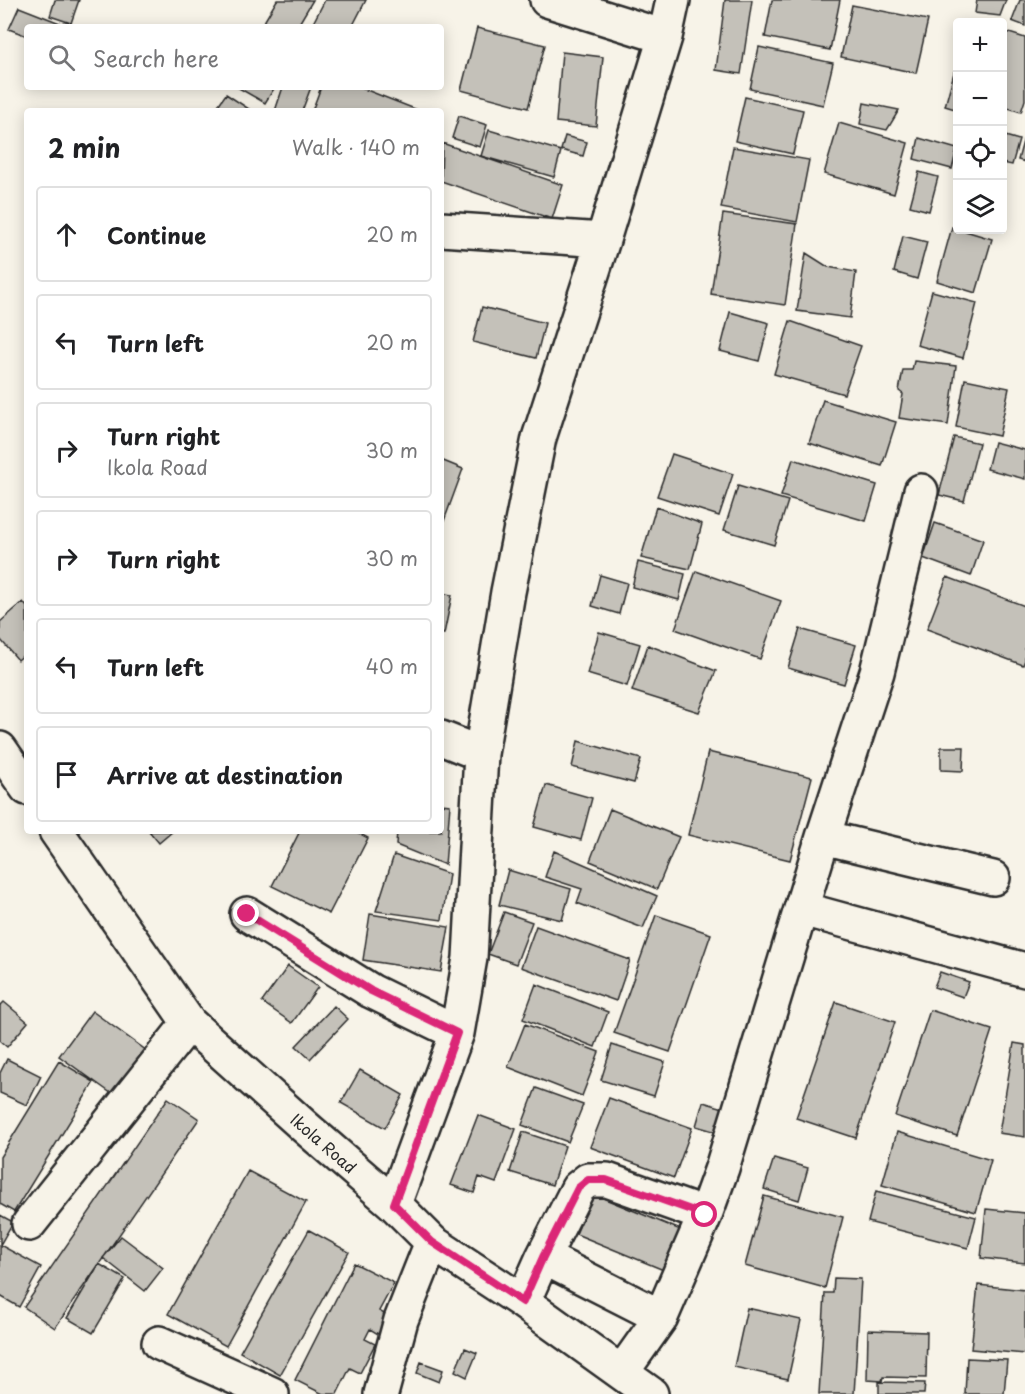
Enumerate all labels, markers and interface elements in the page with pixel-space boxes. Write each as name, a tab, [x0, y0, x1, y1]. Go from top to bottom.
map controls	[953, 18, 1007, 234]
button: +	[953, 18, 1007, 72]
search box	[24, 24, 444, 90]
icon: search	[45, 41, 78, 74]
text: Search here	[93, 41, 219, 74]
button: −	[953, 72, 1007, 126]
button: locate	[953, 126, 1007, 180]
text: 2 min	[48, 128, 121, 167]
text: Walk · 140 m	[292, 132, 420, 162]
button: layers	[953, 180, 1007, 234]
icon: ahead	[50, 218, 83, 251]
text: Continue	[107, 218, 206, 251]
text: 20 m	[366, 219, 418, 249]
icon: left	[50, 326, 83, 359]
text: Turn left	[107, 326, 204, 359]
text: 20 m	[366, 327, 418, 357]
text: Turn right	[107, 419, 220, 452]
icon: right	[50, 434, 83, 467]
text: 30 m	[365, 435, 418, 465]
text: Ikola Road	[107, 452, 208, 482]
icon: right	[50, 542, 83, 575]
text: Turn right	[107, 542, 220, 575]
text: 30 m	[365, 543, 418, 573]
icon: left	[50, 650, 83, 683]
text: Turn left	[107, 650, 204, 683]
text: 40 m	[366, 651, 418, 681]
icon: arrive	[50, 758, 83, 791]
text: Arrive at destination	[107, 758, 343, 791]
route end	[233, 900, 259, 926]
street label: Ikola Road	[286, 1107, 362, 1179]
route start	[691, 1201, 717, 1227]

